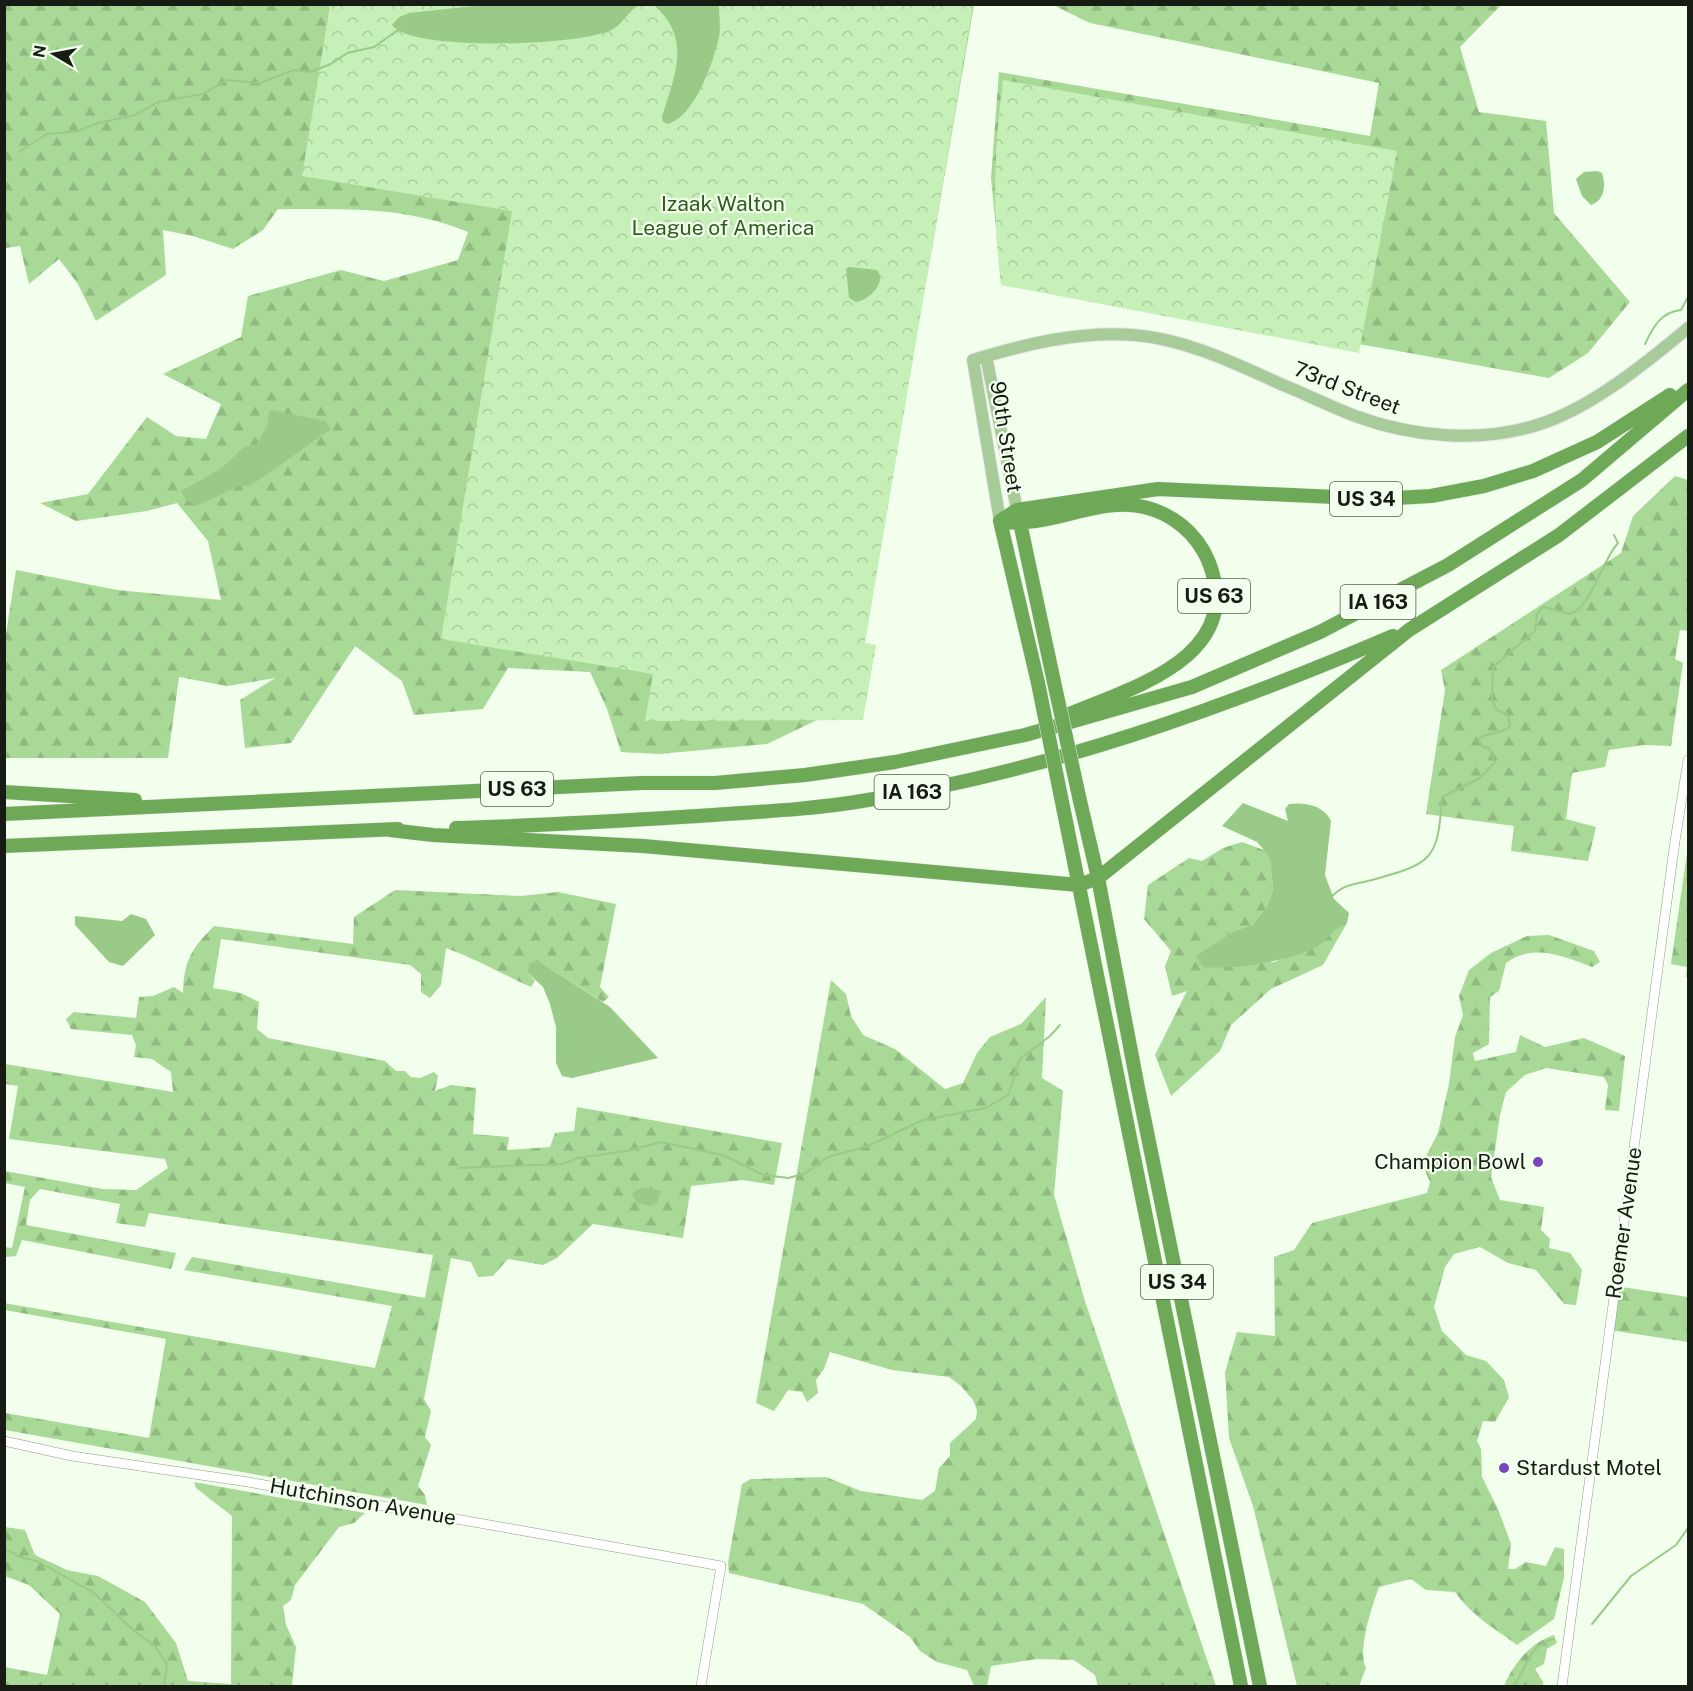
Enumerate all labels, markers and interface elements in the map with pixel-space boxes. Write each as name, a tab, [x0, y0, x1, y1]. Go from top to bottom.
north arrow	[24, 24, 84, 84]
text: N	[29, 44, 50, 59]
park label: Izaak Walton League of America	[632, 191, 814, 240]
street label: 73rd Street	[1290, 356, 1404, 419]
street label: 90th Street	[985, 379, 1028, 494]
road number: US 34	[1330, 482, 1402, 516]
road number: US 63	[1178, 579, 1250, 613]
road number: IA 163	[1340, 585, 1416, 619]
road number: US 63	[481, 772, 553, 806]
road number: IA 163	[874, 775, 950, 809]
street label: Roemer Avenue	[1600, 1145, 1647, 1300]
place label: Champion Bowl	[1374, 1149, 1526, 1174]
marker: Champion Bowl	[1531, 1155, 1545, 1169]
road number: US 34	[1141, 1265, 1213, 1299]
place label: Stardust Motel	[1516, 1455, 1662, 1480]
marker: Stardust Motel	[1497, 1461, 1511, 1475]
street label: Hutchinson Avenue	[268, 1473, 458, 1530]

